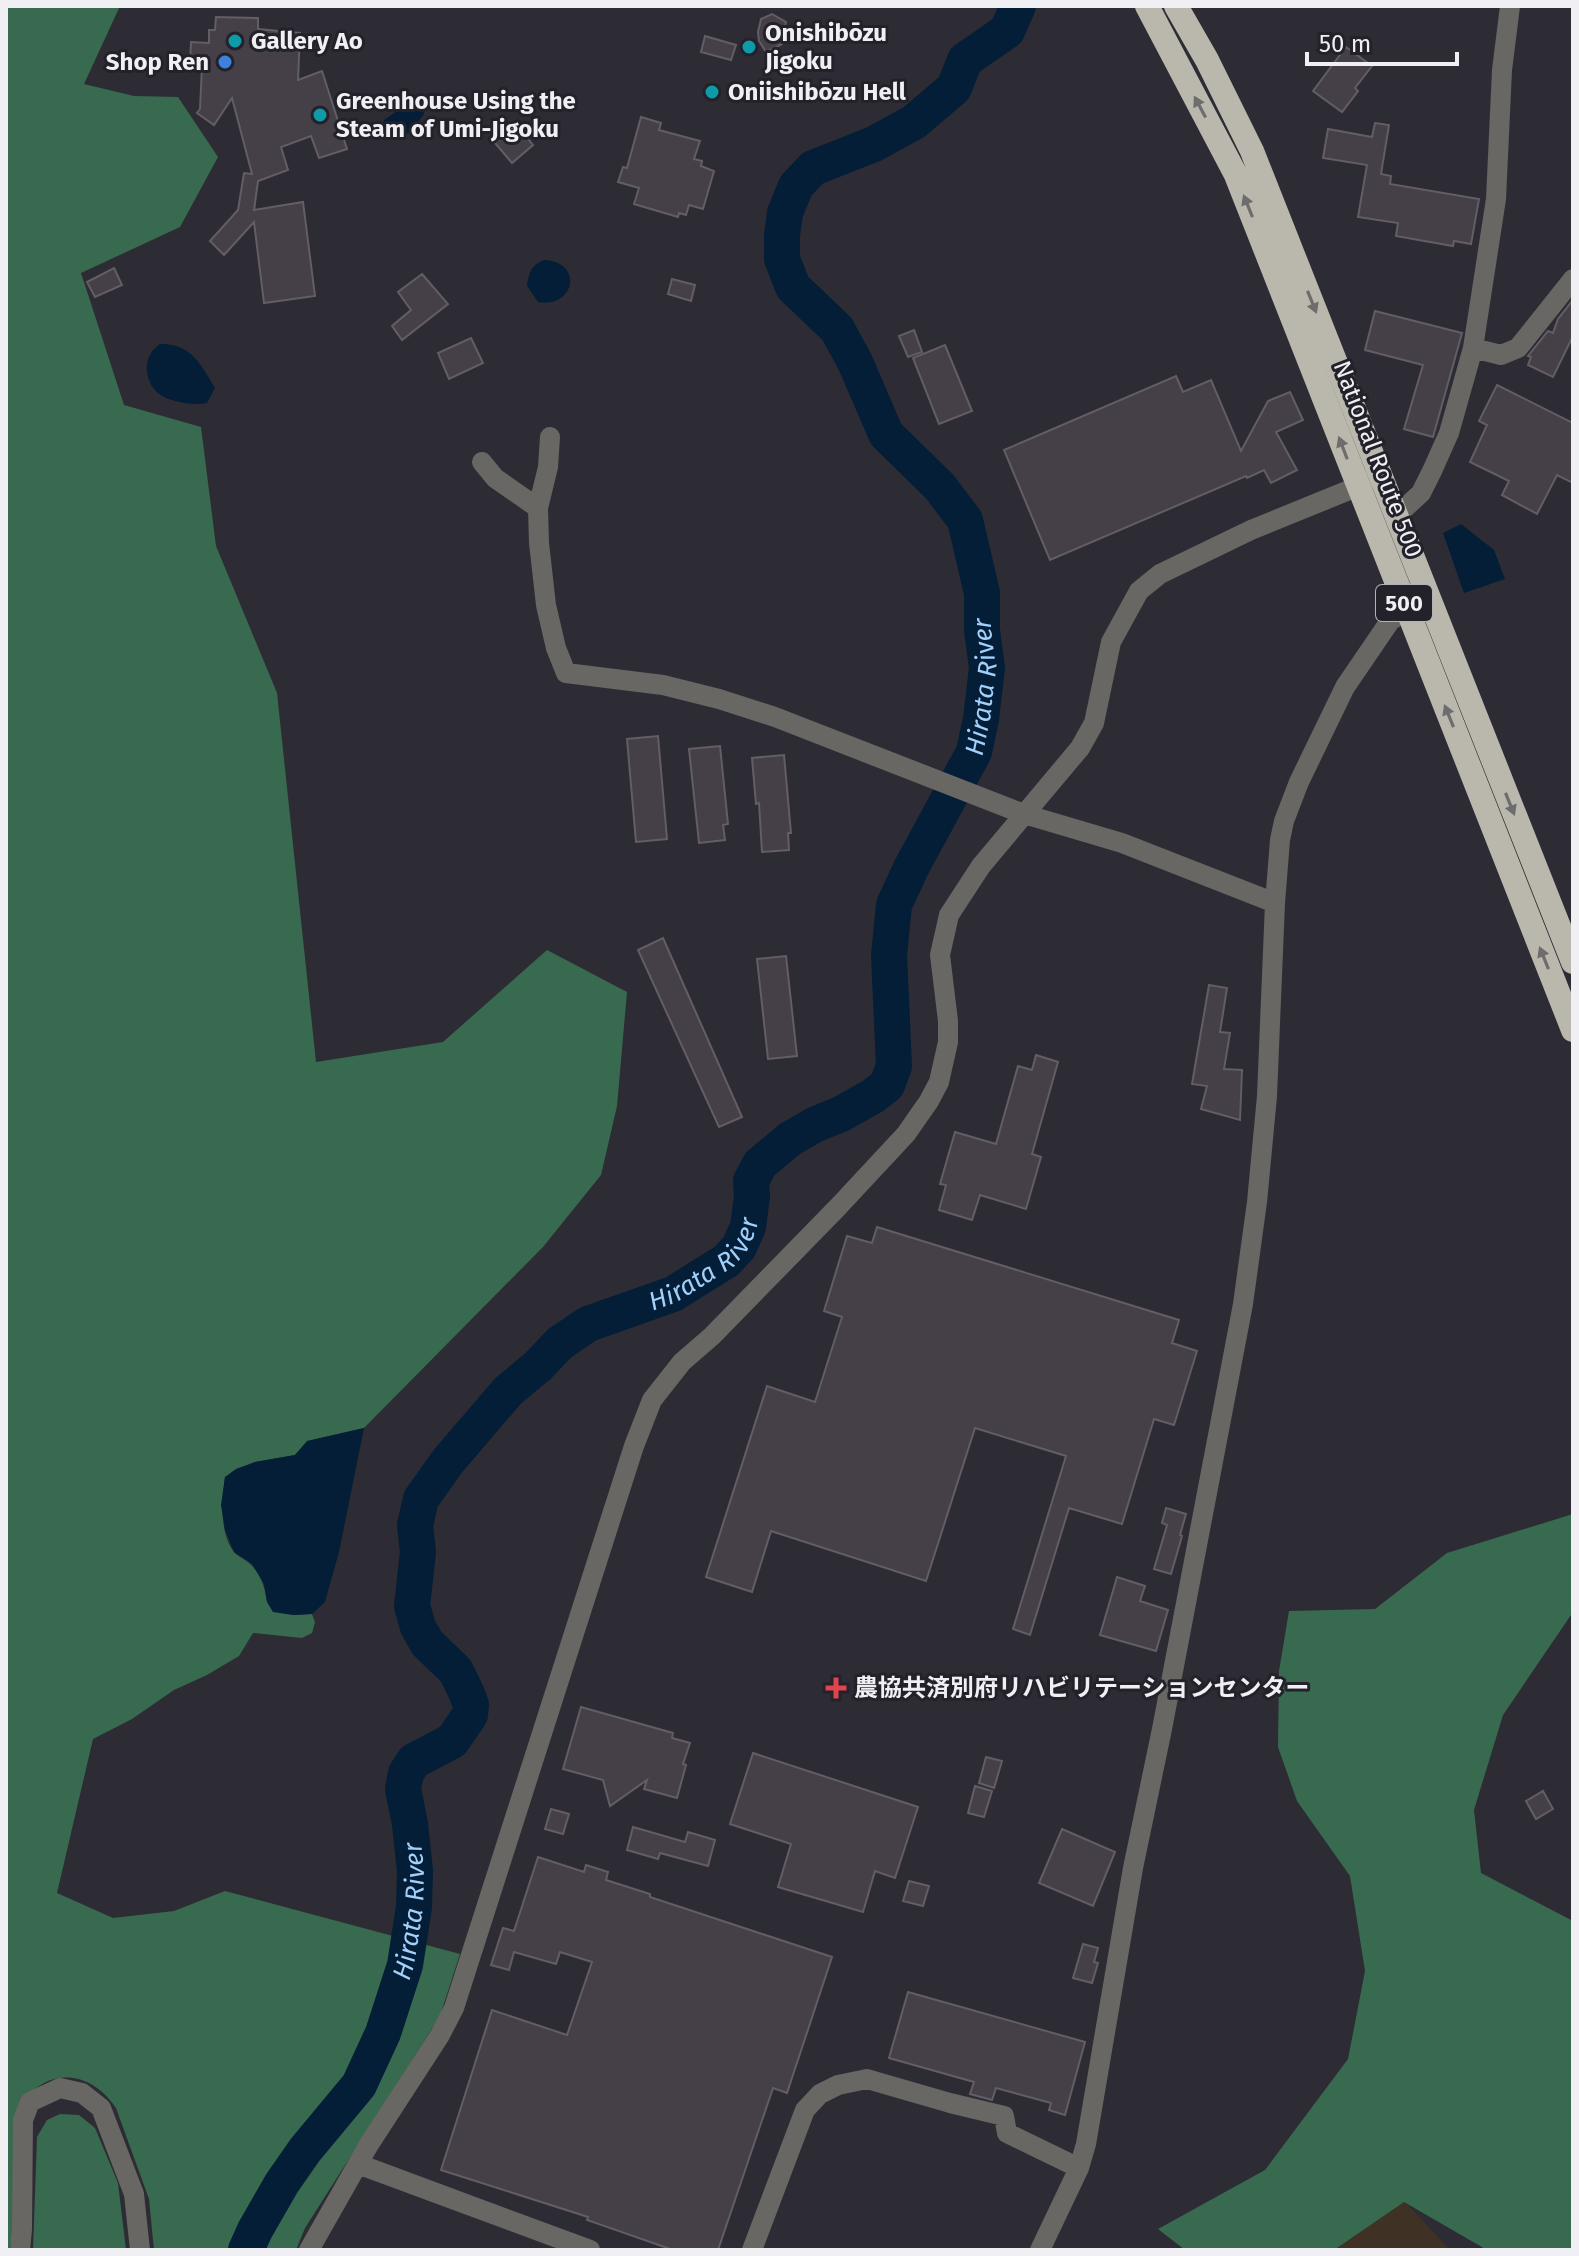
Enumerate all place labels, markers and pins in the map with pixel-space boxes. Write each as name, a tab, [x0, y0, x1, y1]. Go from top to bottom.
place label: Onishibōzu Jigoku	[764, 19, 887, 75]
place label: Gallery Ao	[251, 27, 363, 55]
marker: Gallery Ao	[226, 32, 244, 50]
marker: Onishibōzu Jigoku	[740, 38, 758, 56]
place label: Shop Ren	[106, 48, 209, 76]
marker: Shop Ren	[216, 53, 234, 71]
place label: Oniishibōzu Hell	[728, 78, 907, 106]
marker: Oniishibōzu Hell	[703, 83, 721, 101]
place label: Greenhouse Using the Steam of Umi-Jigoku	[336, 87, 576, 143]
marker: Greenhouse Using the Steam of Umi-Jigoku	[311, 106, 329, 124]
place label: 農協共済別府リハビリテーションセンター	[854, 1674, 1310, 1702]
marker: 農協共済別府リハビリテーションセンター	[825, 1677, 847, 1699]

